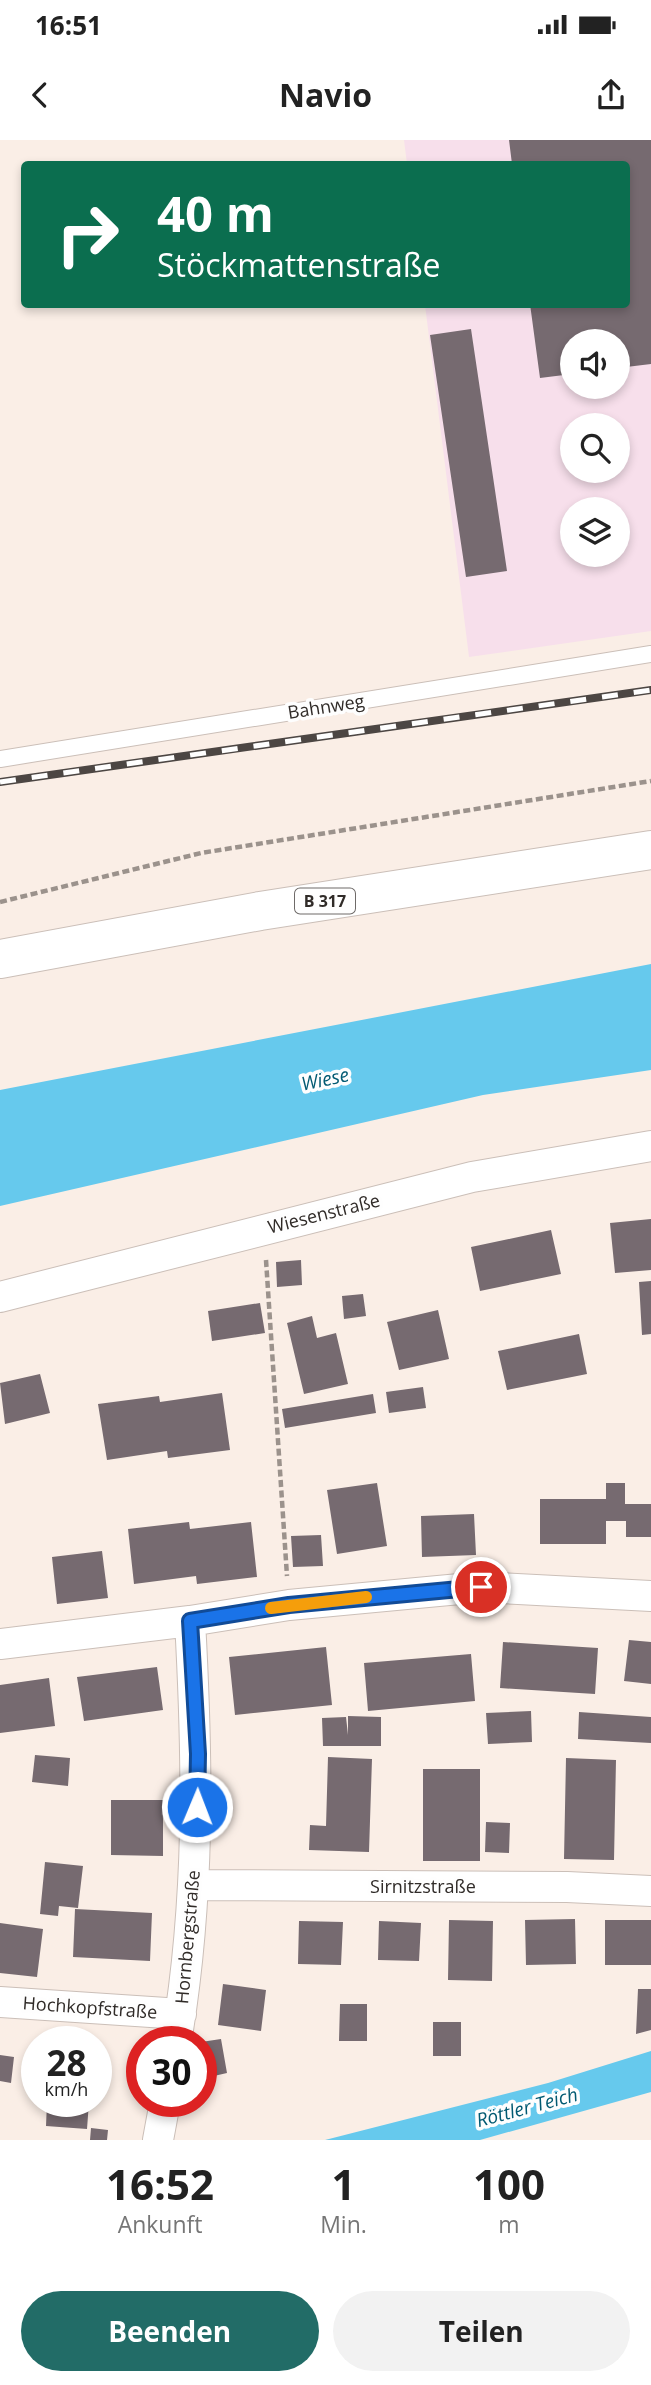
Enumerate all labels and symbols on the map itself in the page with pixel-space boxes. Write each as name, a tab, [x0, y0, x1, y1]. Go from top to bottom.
street label: Bahnweg	[286, 688, 366, 724]
road number: B 317	[295, 888, 355, 914]
water label: Wiese	[299, 1061, 351, 1097]
street label: Wiesenstraße	[265, 1188, 382, 1239]
pin	[451, 1557, 511, 1617]
position arrow	[160, 1770, 234, 1844]
street label: Hornbergstraße	[169, 1869, 205, 2005]
street label: Sirnitzstraße	[370, 1874, 476, 1898]
street label: Hochkopfstraße	[22, 1990, 158, 2024]
speed limit sign: 30	[126, 2026, 217, 2117]
water label: Röttler Teich	[473, 2081, 581, 2133]

